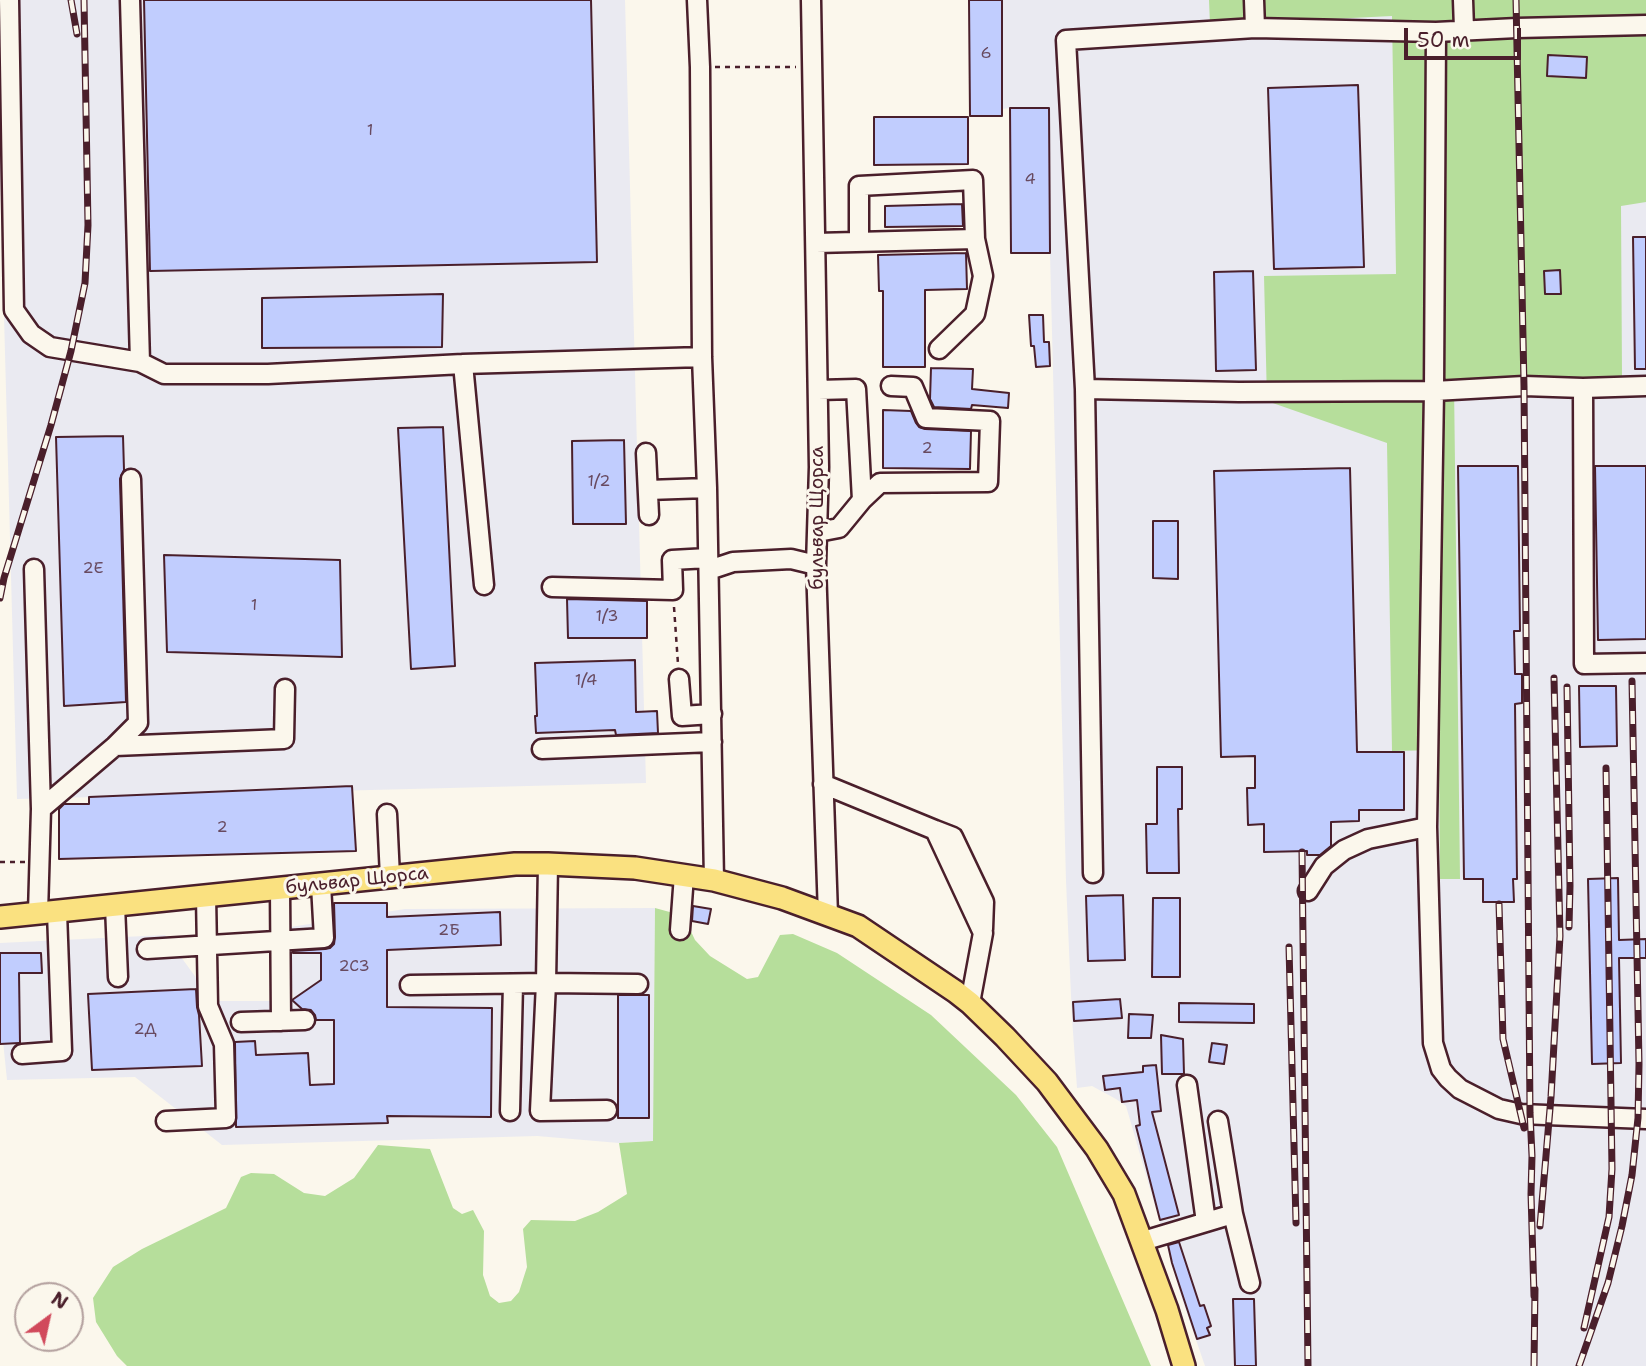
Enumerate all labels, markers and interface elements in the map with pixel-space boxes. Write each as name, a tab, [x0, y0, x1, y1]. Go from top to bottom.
scale bar	[1408, 14, 1525, 58]
text: 50 m	[1417, 26, 1470, 54]
house number: 6	[980, 44, 992, 64]
house number: 1	[367, 121, 373, 141]
house number: 4	[1024, 170, 1036, 190]
house number: 2	[921, 439, 933, 459]
street label: бульвар Щорса	[807, 446, 829, 590]
house number: 1/2	[588, 472, 610, 492]
house number: 2Е	[82, 559, 104, 579]
house number: 1	[251, 596, 257, 616]
house number: 1/3	[596, 607, 618, 627]
house number: 1/4	[575, 671, 597, 691]
house number: 2	[216, 818, 228, 838]
street label: бульвар Щорса	[284, 862, 430, 900]
house number: 2Б	[438, 921, 460, 941]
house number: 2С3	[338, 957, 370, 977]
house number: 2Д	[133, 1020, 157, 1040]
north arrow	[14, 1282, 84, 1352]
text: N	[46, 1286, 73, 1315]

